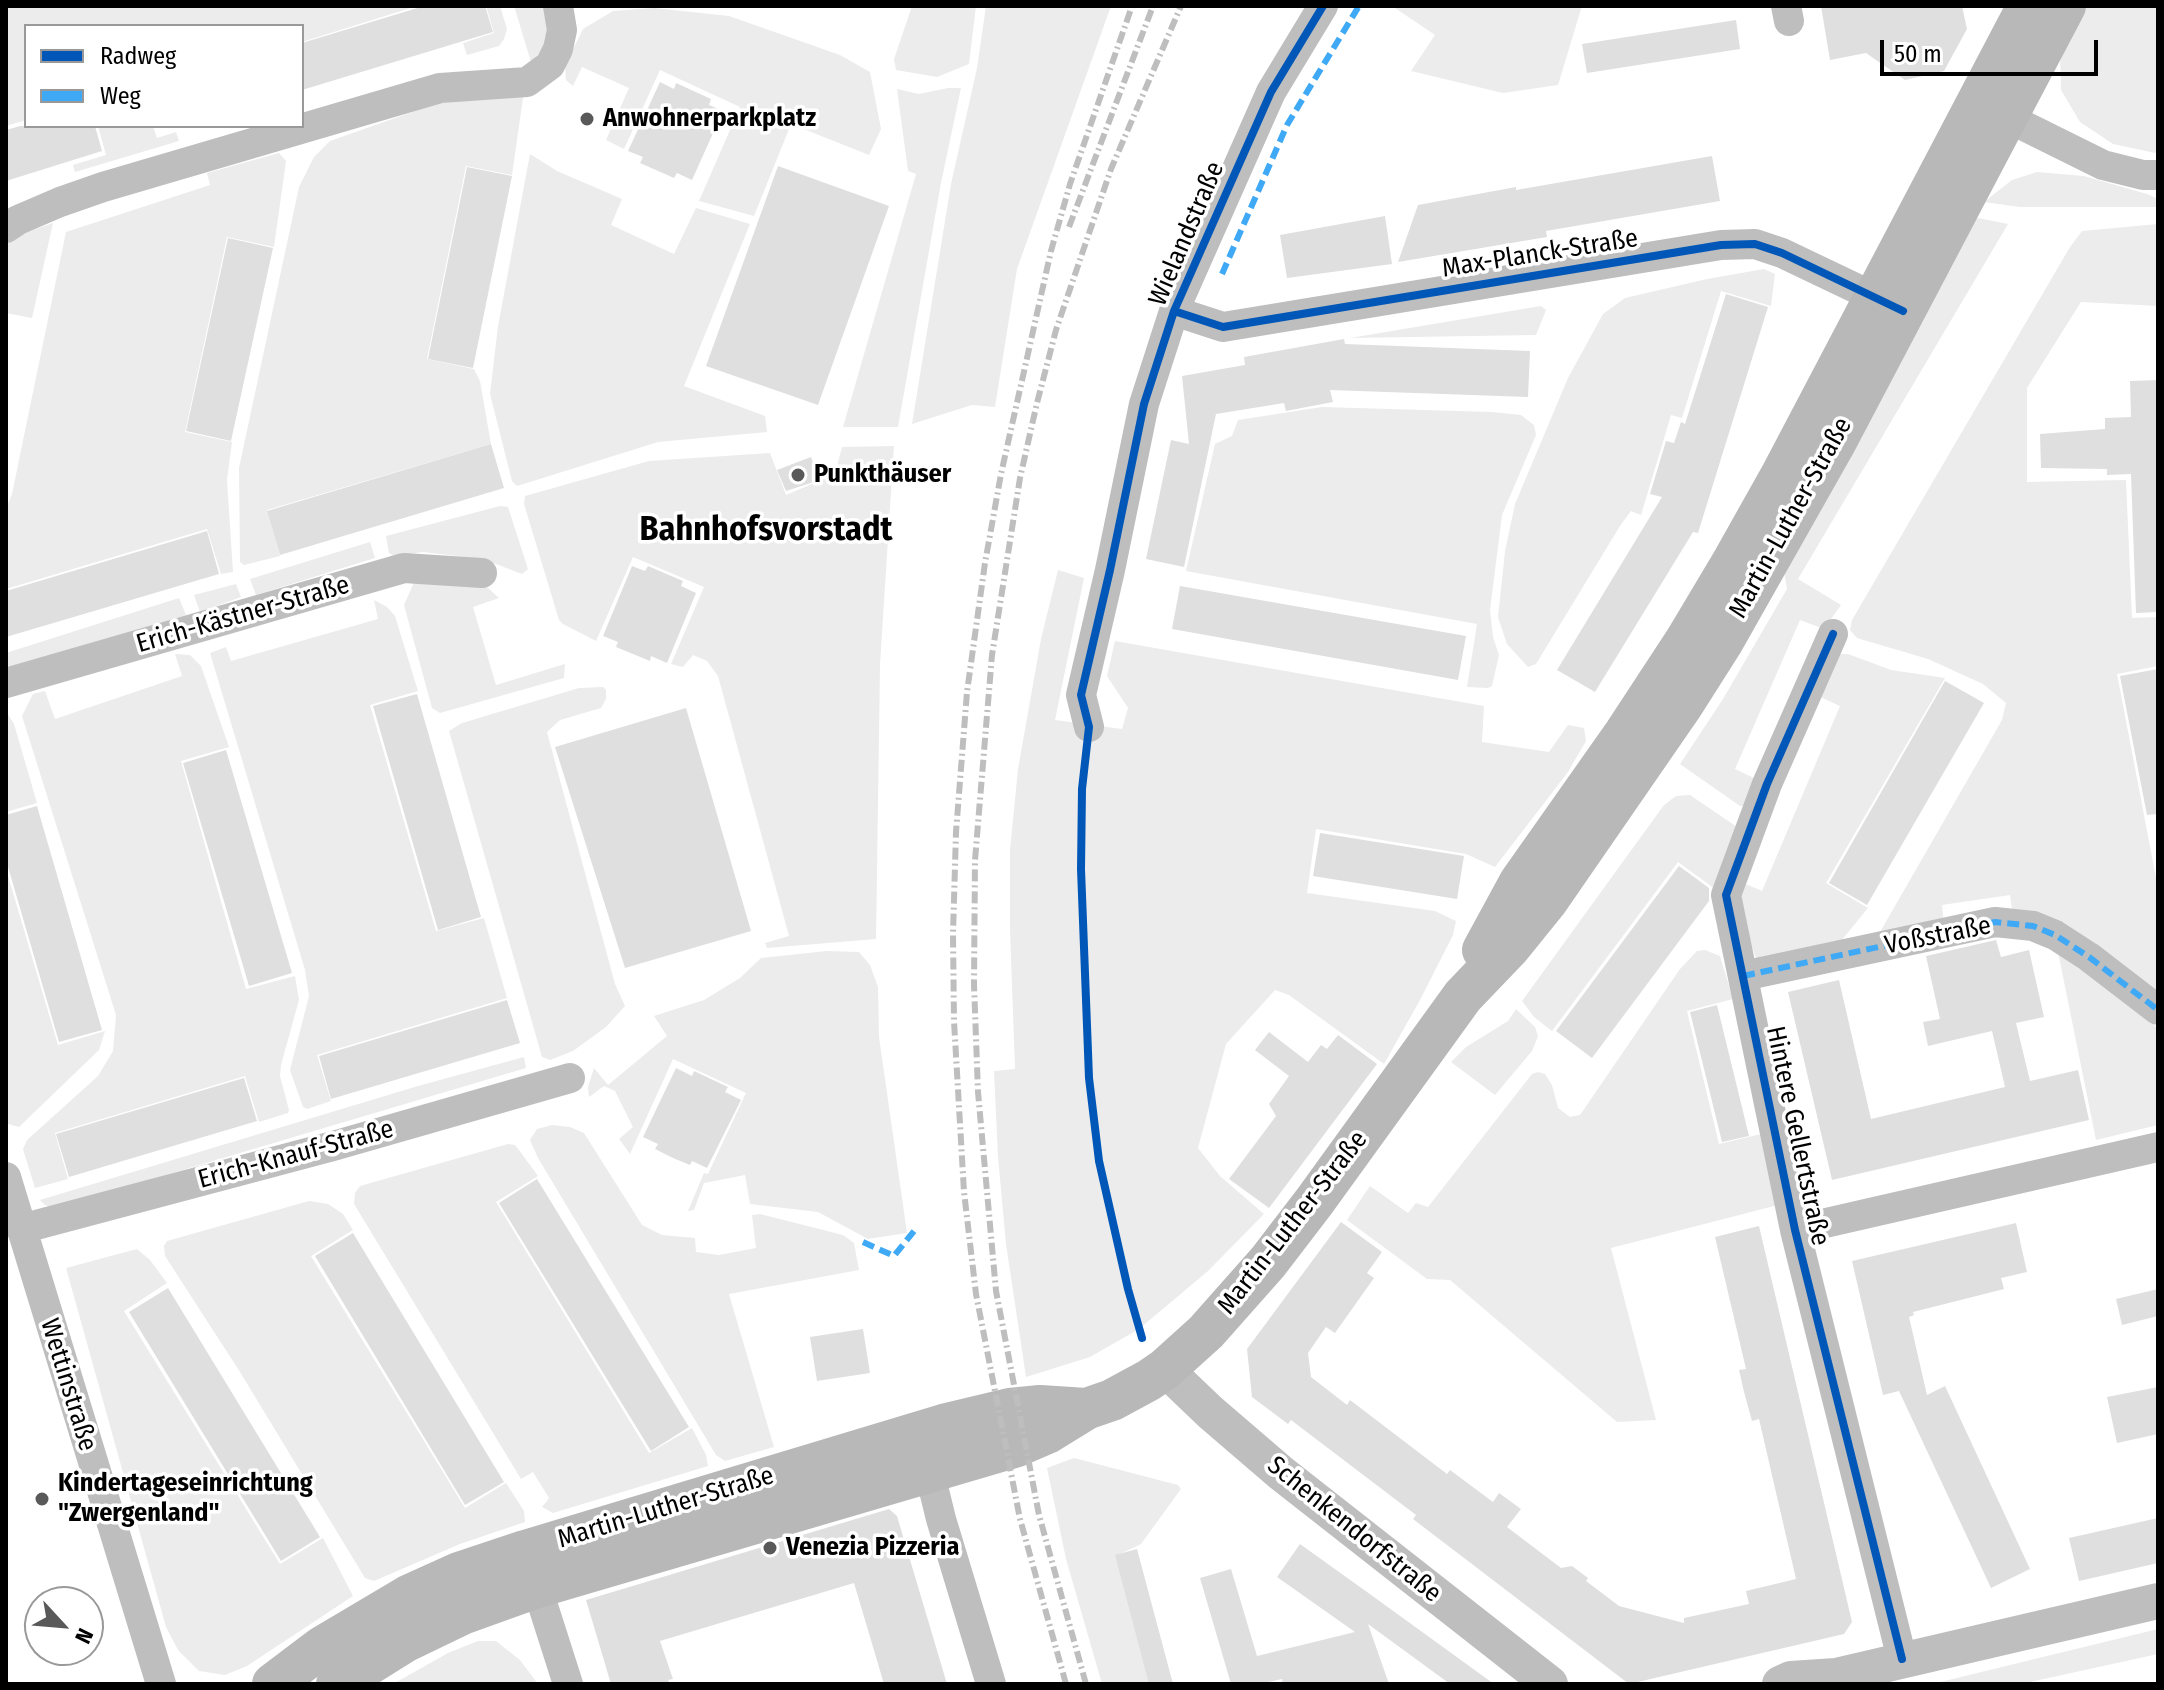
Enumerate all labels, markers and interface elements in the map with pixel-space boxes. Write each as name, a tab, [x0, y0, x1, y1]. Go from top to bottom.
legend	[24, 24, 304, 128]
scale bar	[1884, 24, 2102, 74]
text: 50 m	[1894, 40, 1942, 68]
text: Radweg	[100, 42, 176, 70]
text: Weg	[100, 82, 141, 110]
place label: Anwohnerparkplatz	[603, 103, 816, 135]
marker: Anwohnerparkplatz	[578, 110, 596, 128]
street label: Wielandstraße	[1143, 157, 1231, 311]
street label: Max-Planck-Straße	[1440, 223, 1640, 285]
street label: Martin-Luther-Straße	[1723, 412, 1859, 624]
place label: Punkthäuser	[814, 459, 951, 491]
marker: Punkthäuser	[789, 466, 807, 484]
district label: Bahnhofsvorstadt	[640, 511, 892, 551]
street label: Erich-Kästner-Straße	[133, 570, 353, 660]
street label: Voßstraße	[1882, 910, 1994, 962]
street label: Hintere Gellertstraße	[1759, 1024, 1835, 1248]
street label: Erich-Knauf-Straße	[195, 1114, 397, 1196]
street label: Martin-Luther-Straße	[1212, 1125, 1374, 1321]
street label: Wettinstraße	[33, 1315, 103, 1455]
street label: Schenkendorfstraße	[1261, 1450, 1447, 1610]
street label: Martin-Luther-Straße	[554, 1460, 778, 1556]
place label: Kindertageseinrichtung "Zwergenland"	[58, 1468, 313, 1530]
marker: Kindertageseinrichtung "Zwergenland"	[33, 1490, 51, 1508]
place label: Venezia Pizzeria	[786, 1532, 959, 1564]
marker: Venezia Pizzeria	[761, 1539, 779, 1557]
north arrow	[24, 1586, 104, 1666]
text: N	[69, 1624, 99, 1648]

